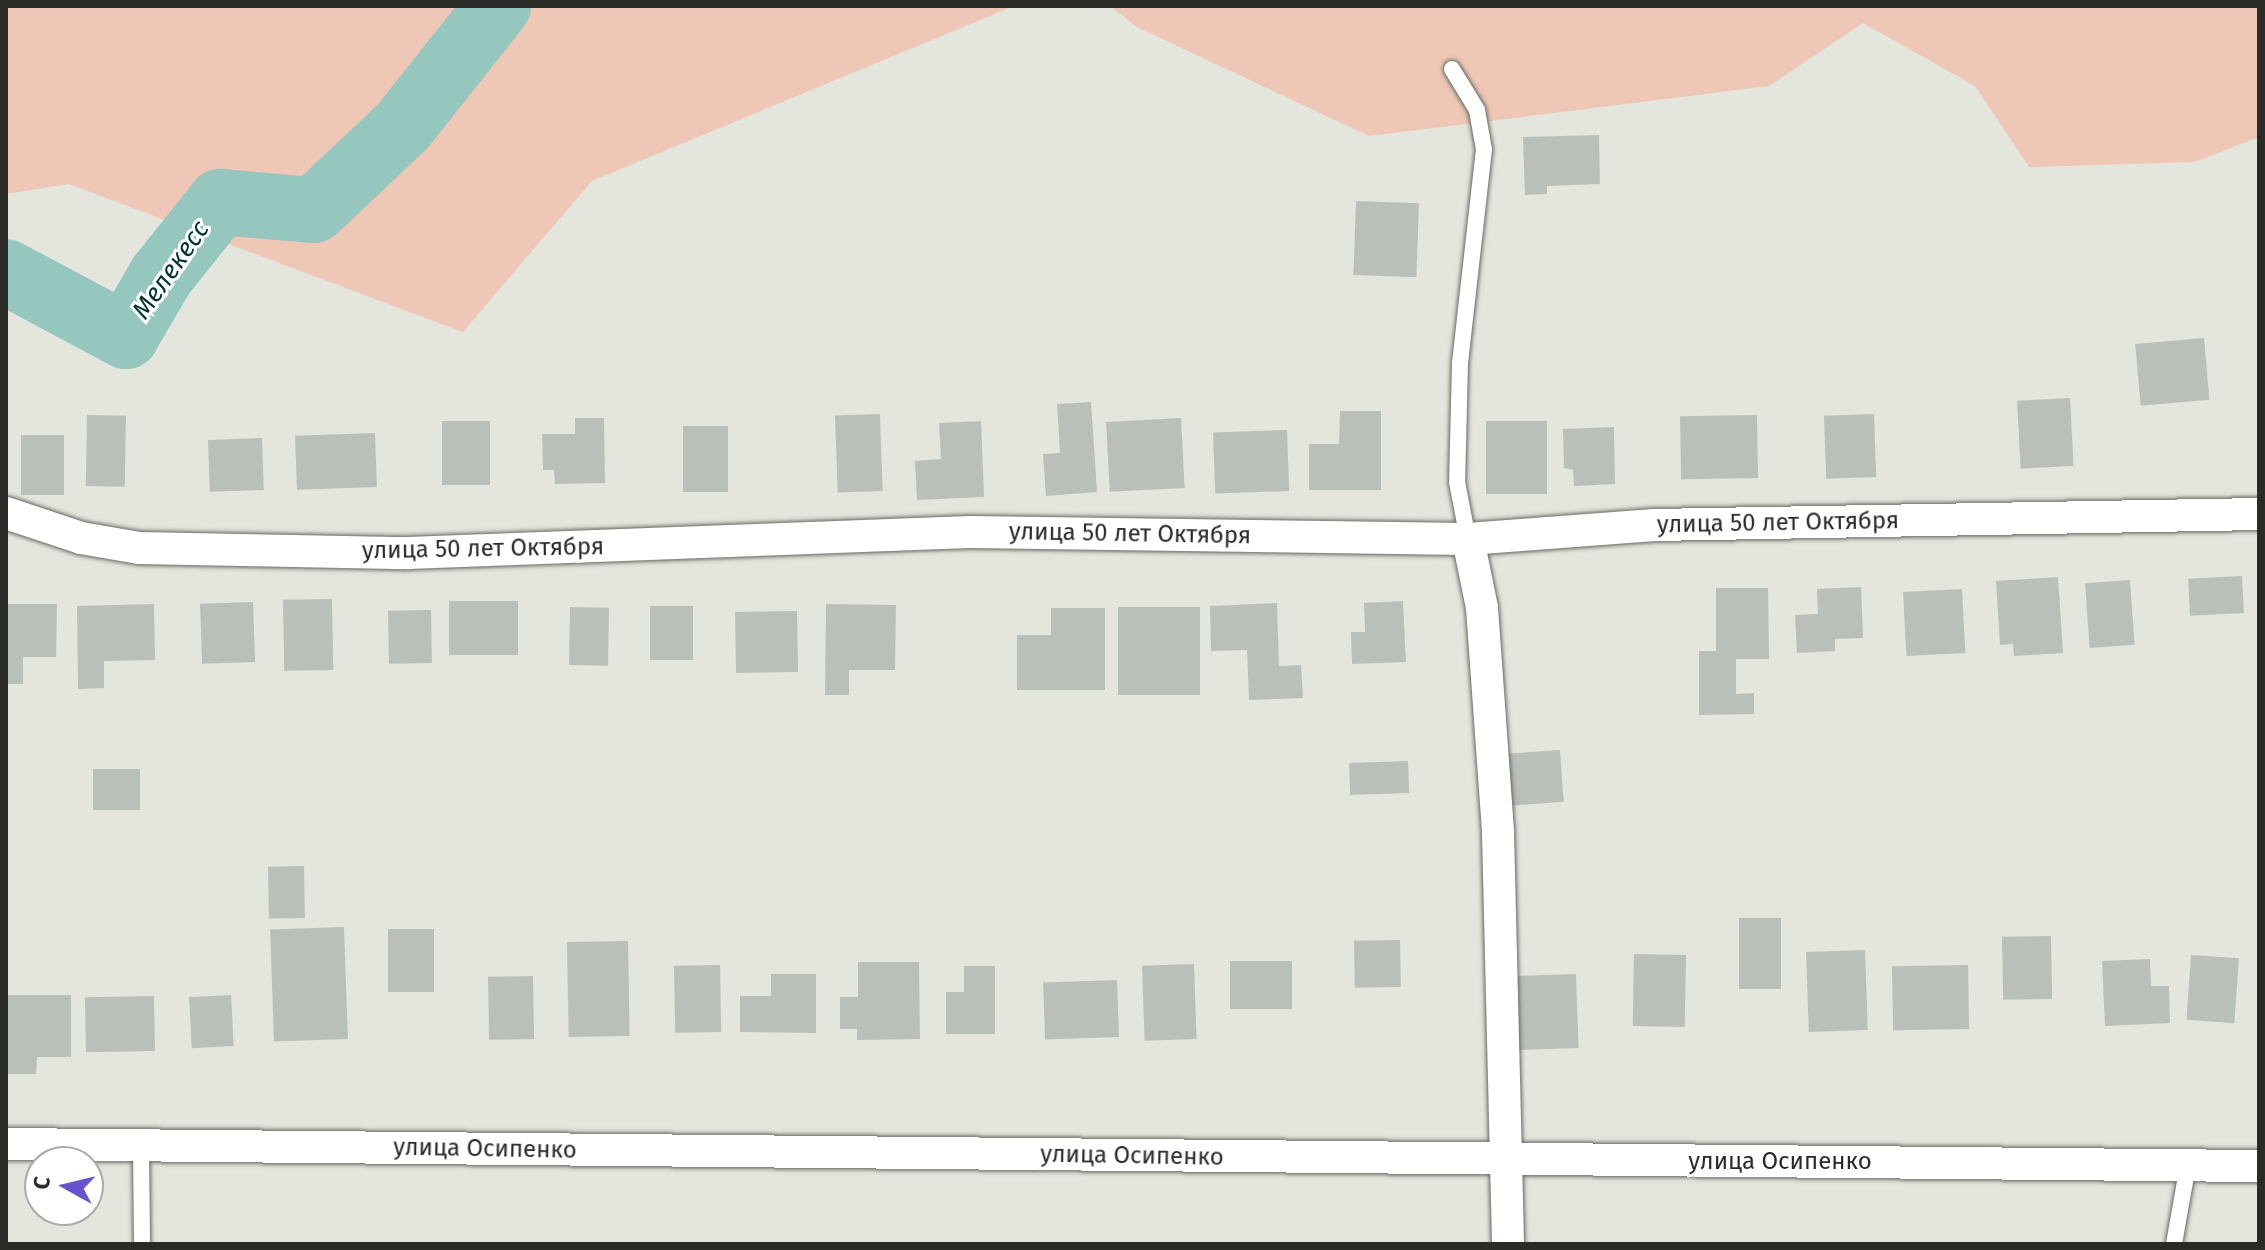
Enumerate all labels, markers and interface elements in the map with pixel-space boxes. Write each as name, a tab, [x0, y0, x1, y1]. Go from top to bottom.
water label: Мелекесс	[126, 215, 216, 325]
street label: улица 50 лет Октября	[1657, 506, 1899, 540]
street label: улица 50 лет Октября	[1009, 517, 1251, 551]
street label: улица 50 лет Октября	[362, 532, 604, 566]
street label: улица Осипенко	[393, 1133, 577, 1165]
street label: улица Осипенко	[1040, 1140, 1224, 1172]
north arrow	[24, 1146, 104, 1226]
street label: улица Осипенко	[1688, 1148, 1872, 1176]
text: С	[27, 1175, 56, 1191]

